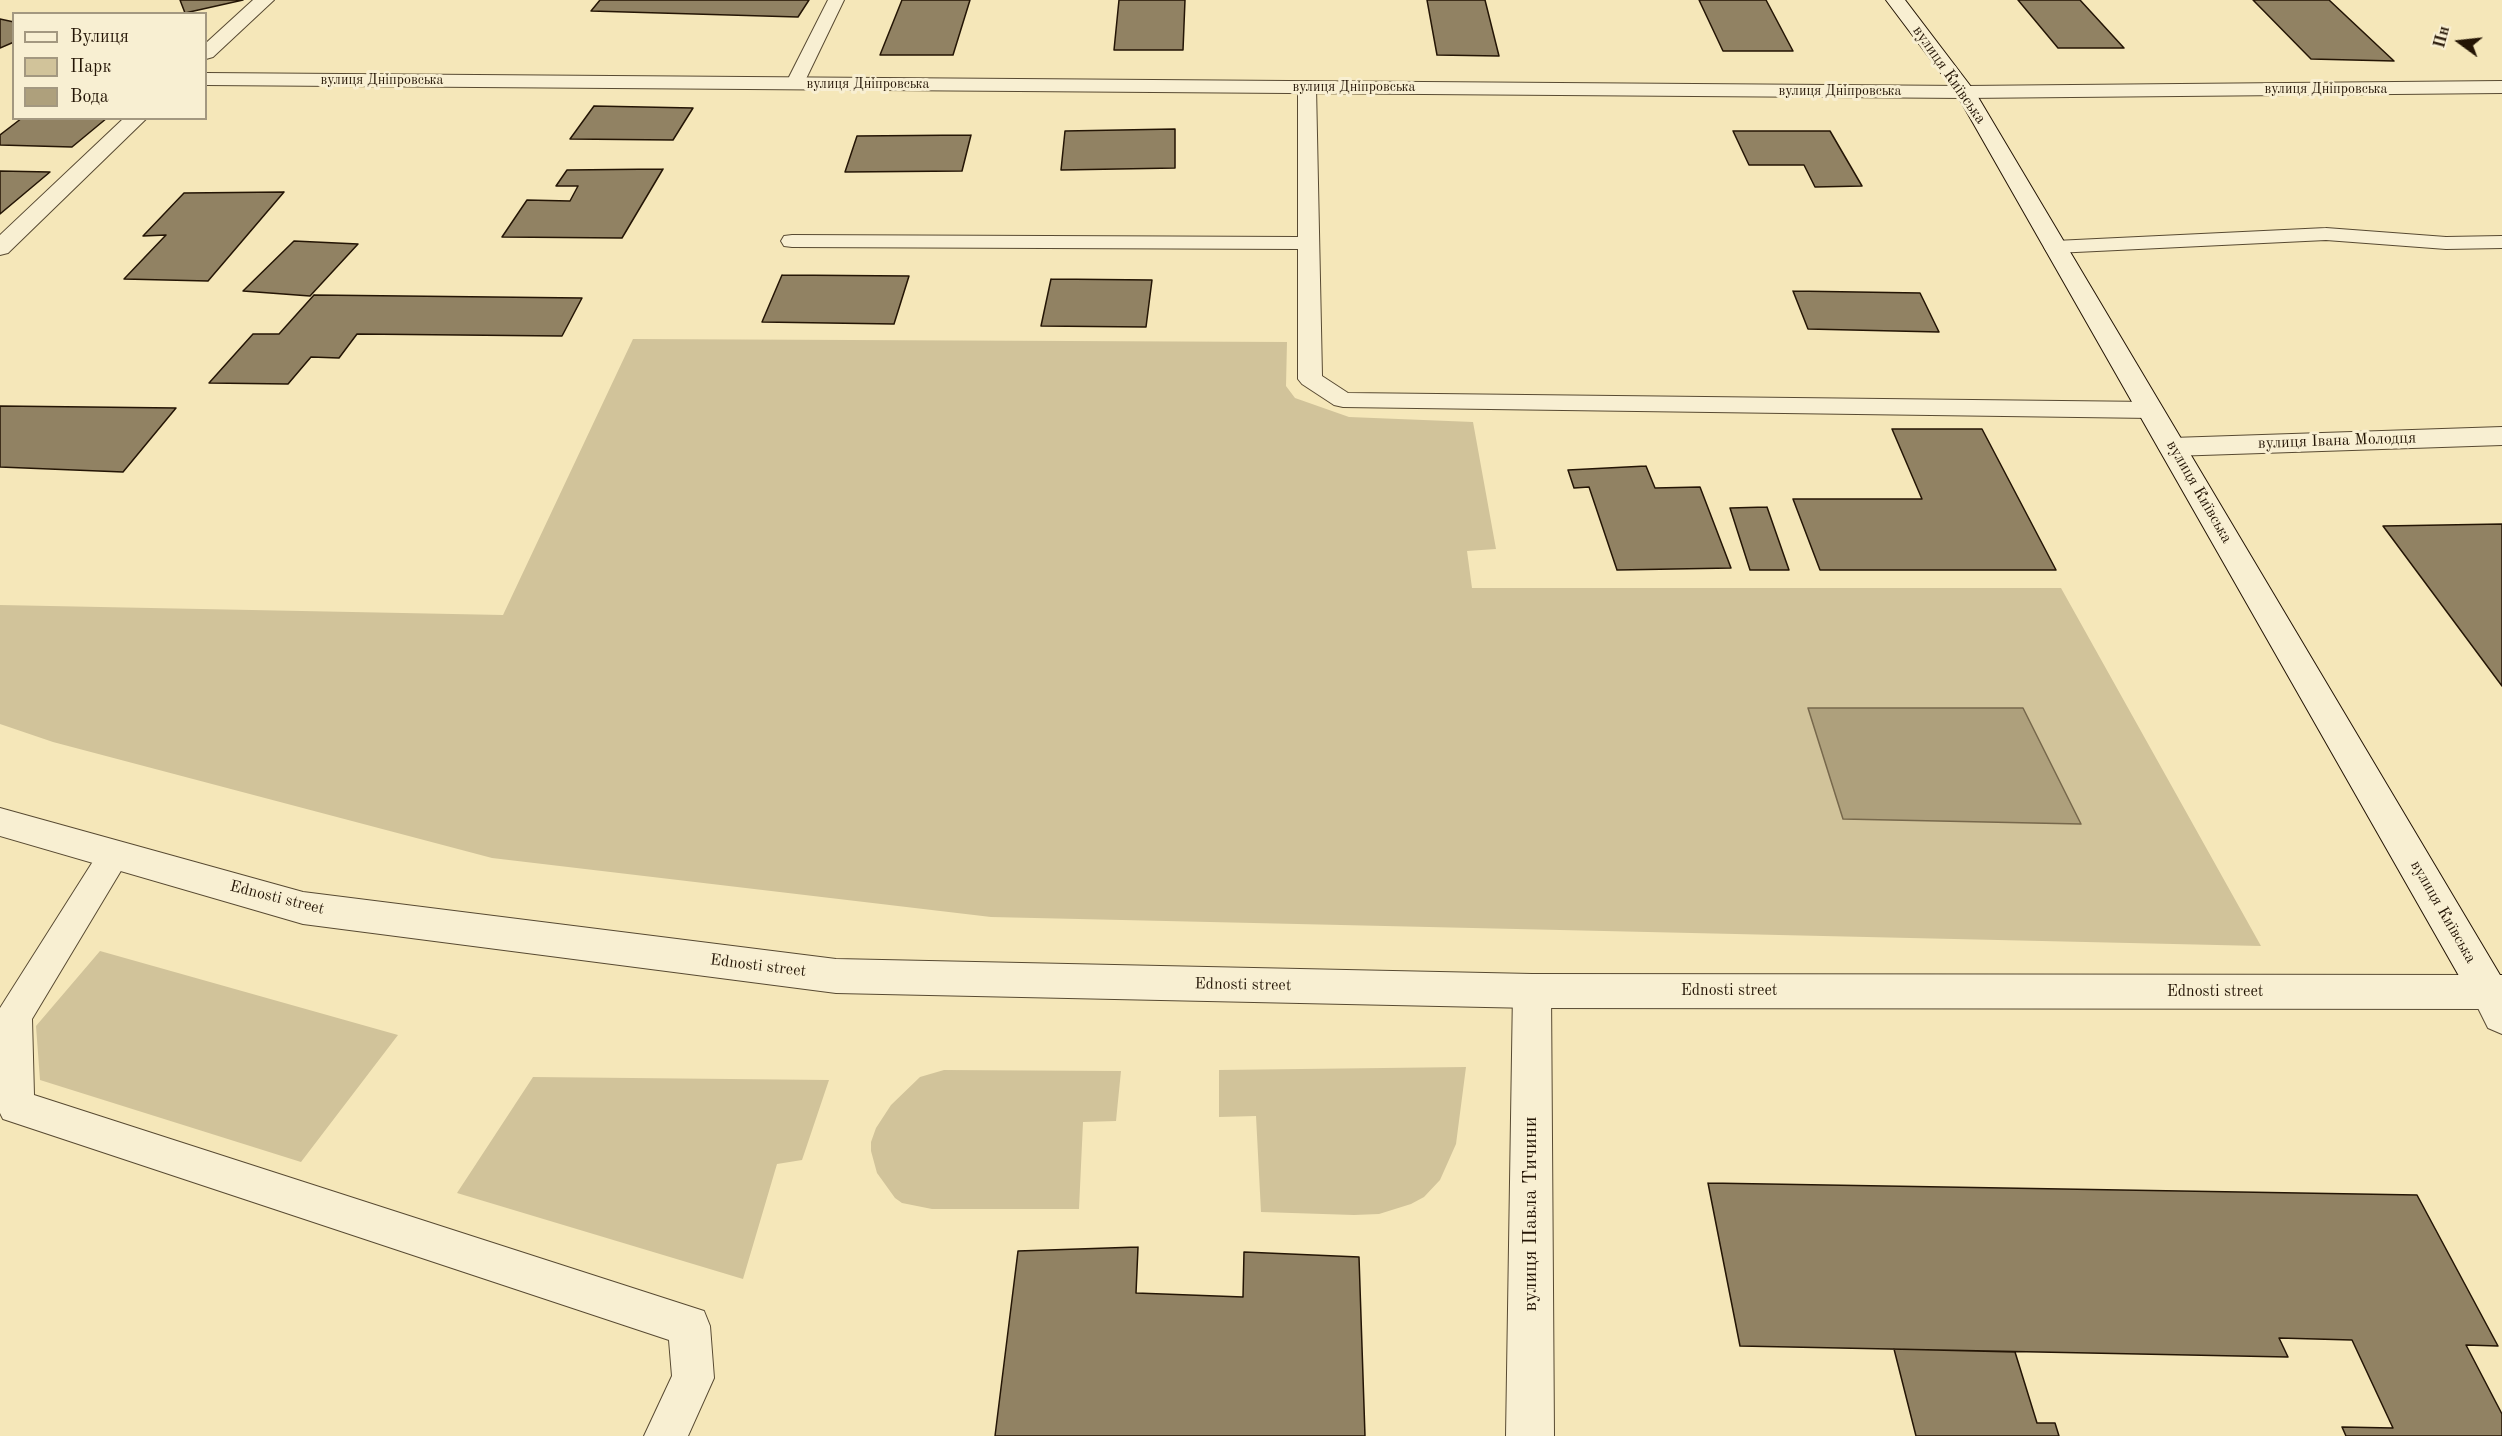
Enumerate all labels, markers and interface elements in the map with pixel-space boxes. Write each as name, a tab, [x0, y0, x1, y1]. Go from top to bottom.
legend	[12, 12, 207, 120]
north arrow	[2430, 12, 2490, 72]
street label: вулиця Київська	[1908, 22, 1990, 128]
text: Пн	[2432, 25, 2453, 50]
text: Вулиця	[70, 28, 129, 46]
text: Парк	[70, 58, 111, 76]
street label: вулиця Дніпровська	[320, 72, 444, 88]
street label: вулиця Дніпровська	[806, 76, 930, 92]
street label: вулиця Дніпровська	[1292, 79, 1416, 95]
street label: вулиця Дніпровська	[2264, 81, 2388, 97]
street label: вулиця Дніпровська	[1778, 83, 1902, 99]
text: Вода	[70, 88, 109, 106]
street label: вулиця Івана Молодця	[2258, 429, 2416, 453]
street label: вулиця Київська	[2162, 437, 2236, 547]
street label: вулиця Київська	[2406, 857, 2480, 967]
street label: Ednosti street	[228, 877, 326, 919]
street label: Ednosti street	[709, 951, 807, 981]
street label: Ednosti street	[1194, 975, 1292, 995]
street label: Ednosti street	[1681, 981, 1777, 1001]
street label: Ednosti street	[2167, 982, 2263, 1002]
street label: вулиця Павла Тичини	[1519, 1116, 1543, 1312]

